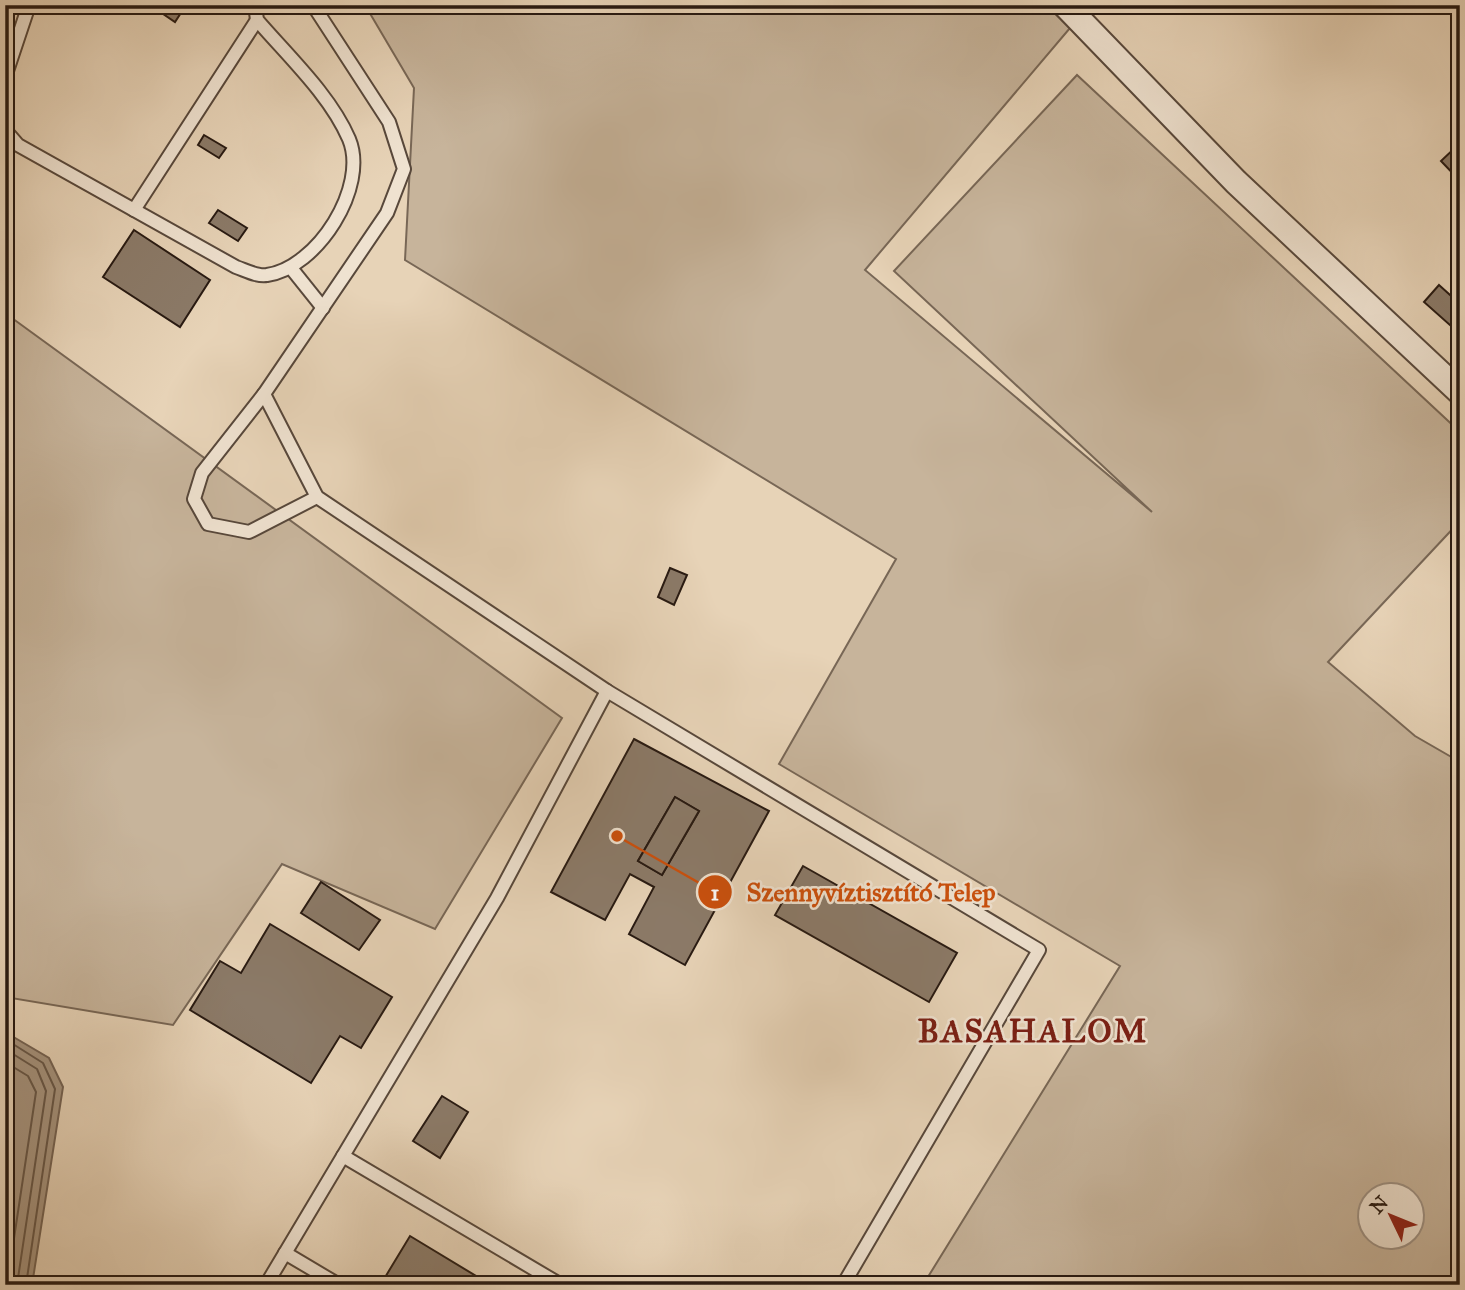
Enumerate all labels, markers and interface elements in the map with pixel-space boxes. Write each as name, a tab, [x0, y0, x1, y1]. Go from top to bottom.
callout: Szennyvíztisztító Telep	[697, 869, 1009, 916]
text: Szennyvíztisztító Telep	[747, 876, 995, 908]
text: 1	[711, 880, 719, 906]
district label: BASAHALOM	[918, 1012, 1148, 1051]
north arrow	[1356, 1182, 1426, 1252]
text: N	[1365, 1191, 1393, 1218]

